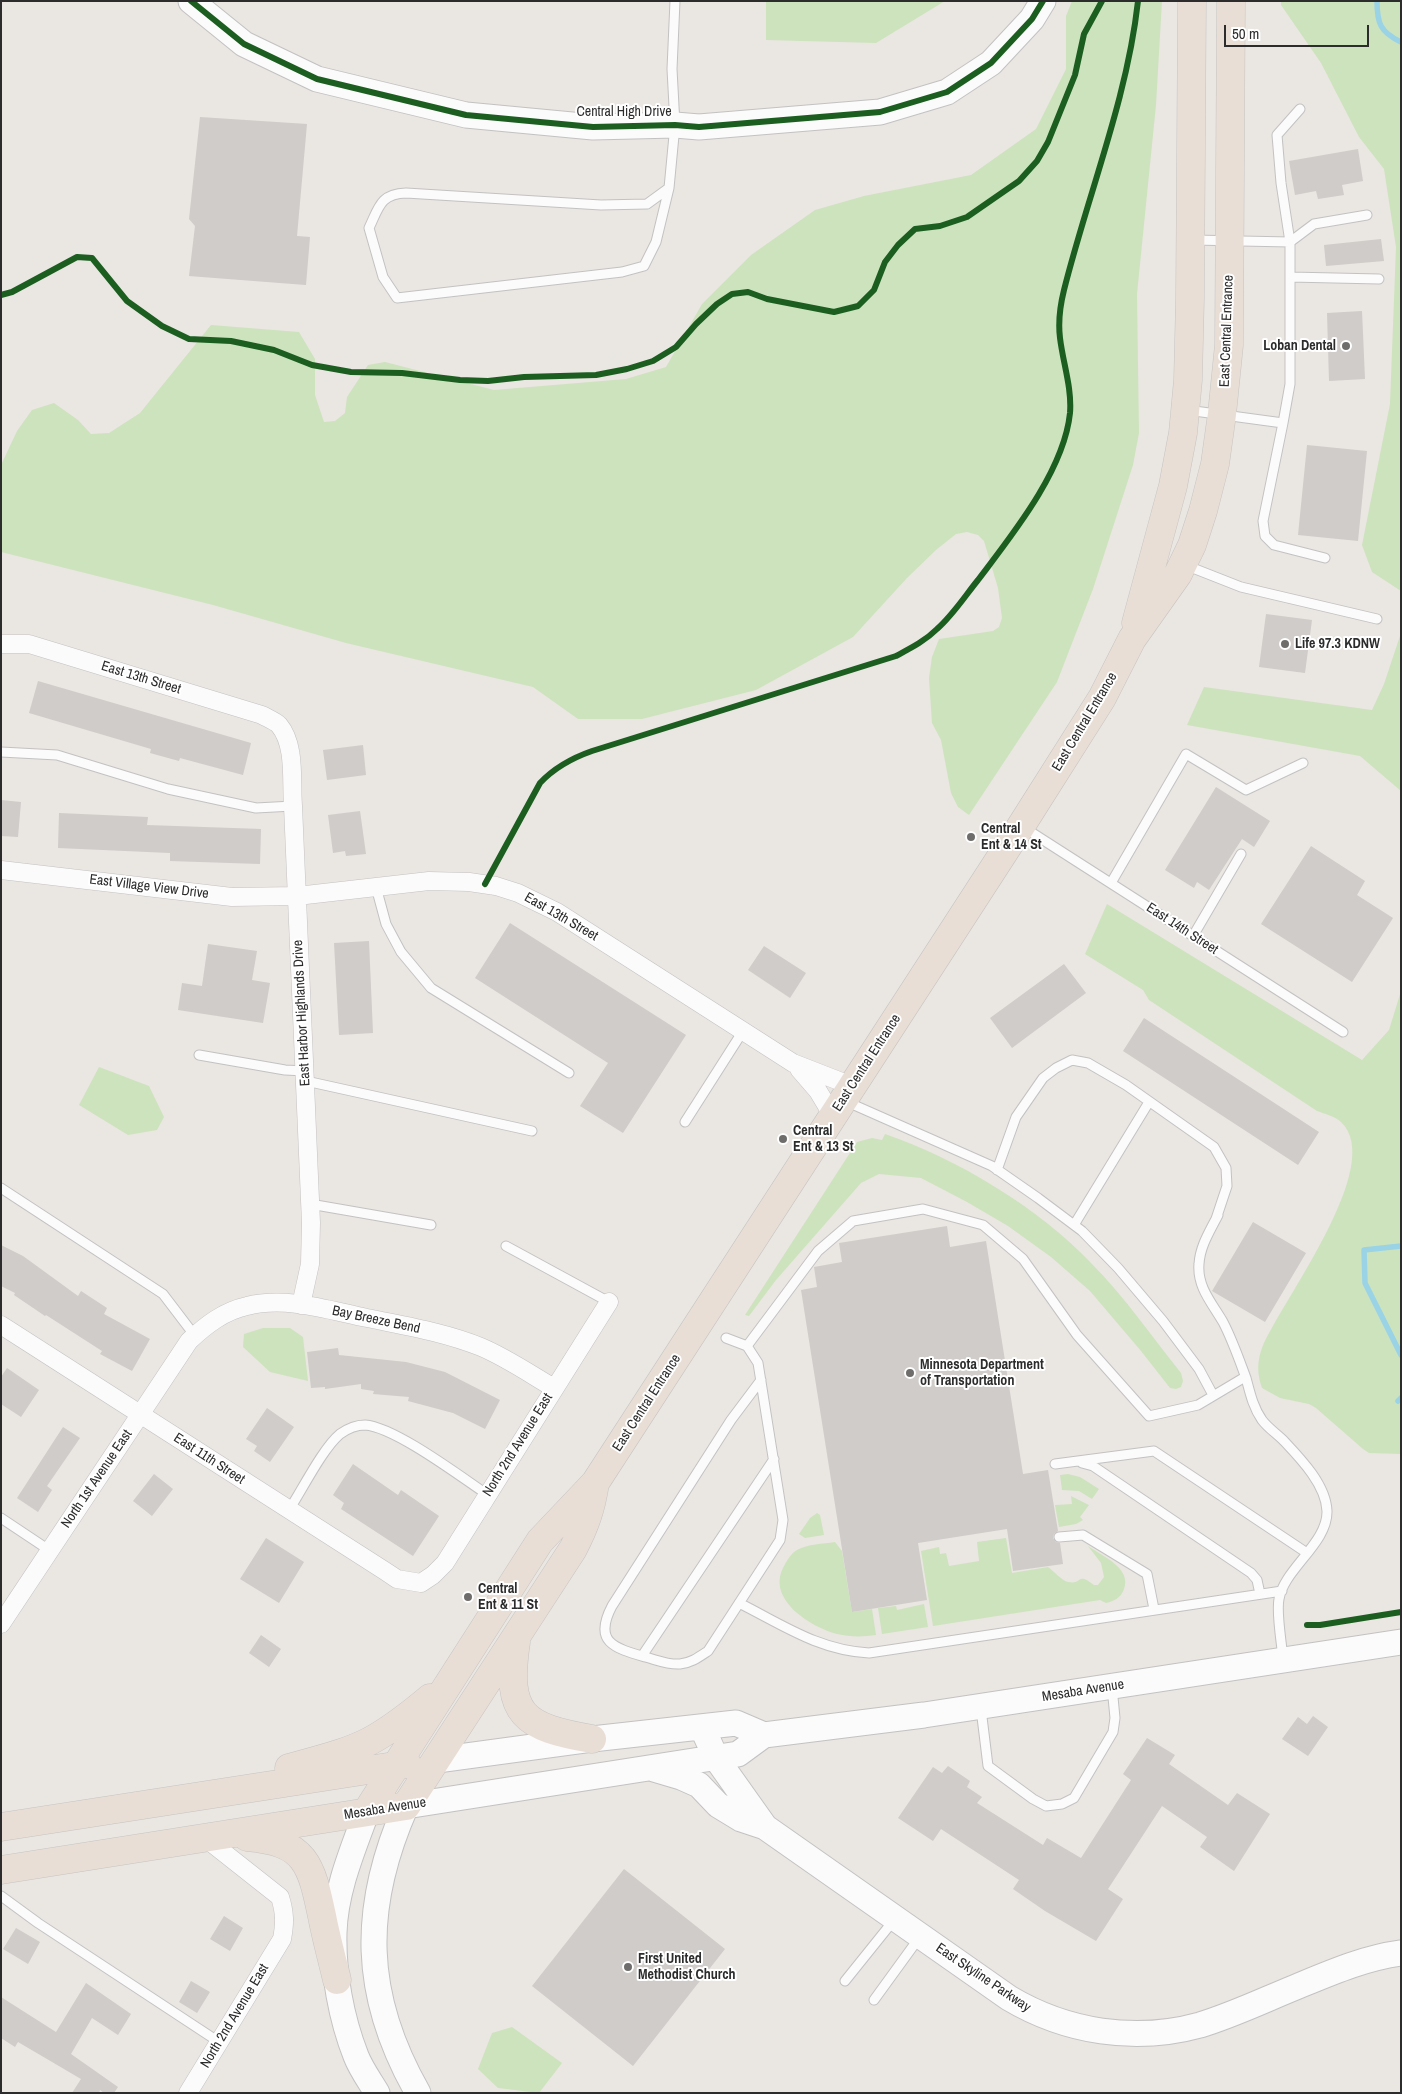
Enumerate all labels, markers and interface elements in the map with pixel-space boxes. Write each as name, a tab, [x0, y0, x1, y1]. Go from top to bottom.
scale bar	[1227, 15, 1372, 47]
text: 50 m	[1232, 23, 1259, 44]
street label: Central High Drive	[576, 104, 672, 120]
street label: East Central Entrance	[1217, 275, 1237, 387]
place label: Loban Dental	[1263, 338, 1336, 354]
marker: Loban Dental	[1340, 340, 1352, 352]
place label: Life 97.3 KDNW	[1295, 636, 1380, 652]
marker: Life 97.3 KDNW	[1279, 638, 1291, 650]
street label: East 13th Street	[99, 658, 183, 698]
street label: East Central Entrance	[1049, 670, 1121, 774]
place label: Central Ent & 14 St	[981, 821, 1042, 854]
marker: Central Ent & 14 St	[965, 831, 977, 843]
street label: East Village View Drive	[88, 871, 210, 903]
street label: East 13th Street	[521, 889, 601, 945]
street label: East 14th Street	[1143, 900, 1221, 958]
street label: East Harbor Highlands Drive	[290, 939, 314, 1087]
street label: East Central Entrance	[829, 1011, 905, 1115]
place label: Central Ent & 13 St	[793, 1123, 854, 1156]
marker: Central Ent & 13 St	[777, 1133, 789, 1145]
street label: Bay Breeze Bend	[331, 1302, 421, 1338]
street label: East Central Entrance	[609, 1351, 685, 1455]
place label: Minnesota Department of Transportation	[920, 1357, 1044, 1390]
marker: Minnesota Department of Transportation	[904, 1367, 916, 1379]
street label: North 2nd Avenue East	[479, 1390, 557, 1500]
street label: North 1st Avenue East	[58, 1427, 136, 1531]
street label: East 11th Street	[170, 1430, 248, 1488]
place label: Central Ent & 11 St	[478, 1581, 538, 1614]
marker: Central Ent & 11 St	[462, 1591, 474, 1603]
street label: Mesaba Avenue	[1041, 1676, 1125, 1706]
street label: Mesaba Avenue	[343, 1794, 427, 1824]
street label: East Skyline Parkway	[932, 1940, 1034, 2016]
place label: First United Methodist Church	[638, 1951, 736, 1984]
street label: North 2nd Avenue East	[197, 1961, 273, 2071]
marker: First United Methodist Church	[622, 1961, 634, 1973]

